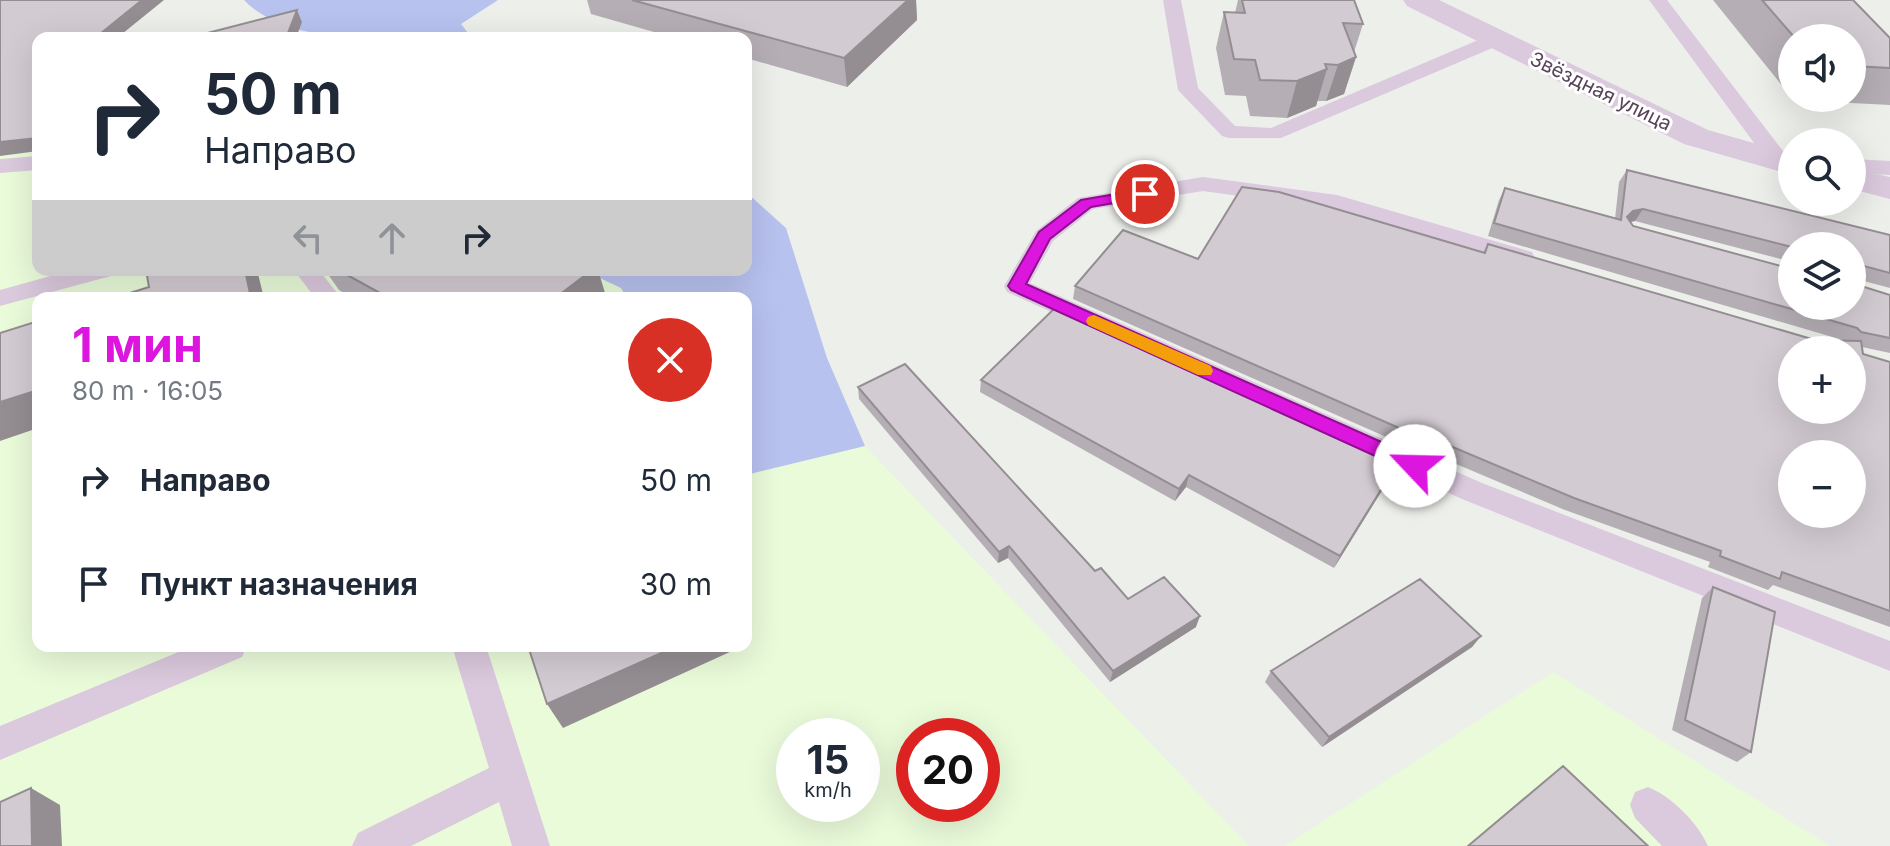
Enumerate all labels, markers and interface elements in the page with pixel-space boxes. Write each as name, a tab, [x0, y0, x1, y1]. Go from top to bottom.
map controls	[1778, 24, 1866, 528]
button: sound	[1778, 24, 1866, 112]
street label: Звёздная улица	[1526, 46, 1676, 136]
text: 50 m	[204, 60, 342, 128]
icon: right	[72, 64, 176, 168]
text: Направо	[204, 128, 357, 172]
button: search	[1778, 128, 1866, 216]
pin	[1111, 160, 1179, 228]
icon: arrive	[1123, 172, 1167, 216]
icon: left	[286, 216, 330, 260]
icon: ahead	[370, 216, 414, 260]
icon: right	[454, 216, 498, 260]
button: layers	[1778, 232, 1866, 320]
text: 1 мин	[72, 315, 203, 374]
button: close	[628, 318, 712, 402]
button: +	[1778, 336, 1866, 424]
text: 80 m · 16:05	[72, 375, 223, 406]
position arrow	[1373, 424, 1457, 508]
button: −	[1778, 440, 1866, 528]
icon: right	[72, 458, 116, 502]
text: Направо	[140, 462, 271, 498]
text: 50 m	[640, 462, 712, 498]
icon: arrive	[72, 562, 116, 606]
text: Пункт назначения	[140, 566, 418, 602]
text: 30 m	[640, 566, 712, 602]
speed limit sign: 20	[896, 718, 1000, 822]
text: 15	[807, 735, 849, 784]
text: km/h	[804, 778, 852, 802]

